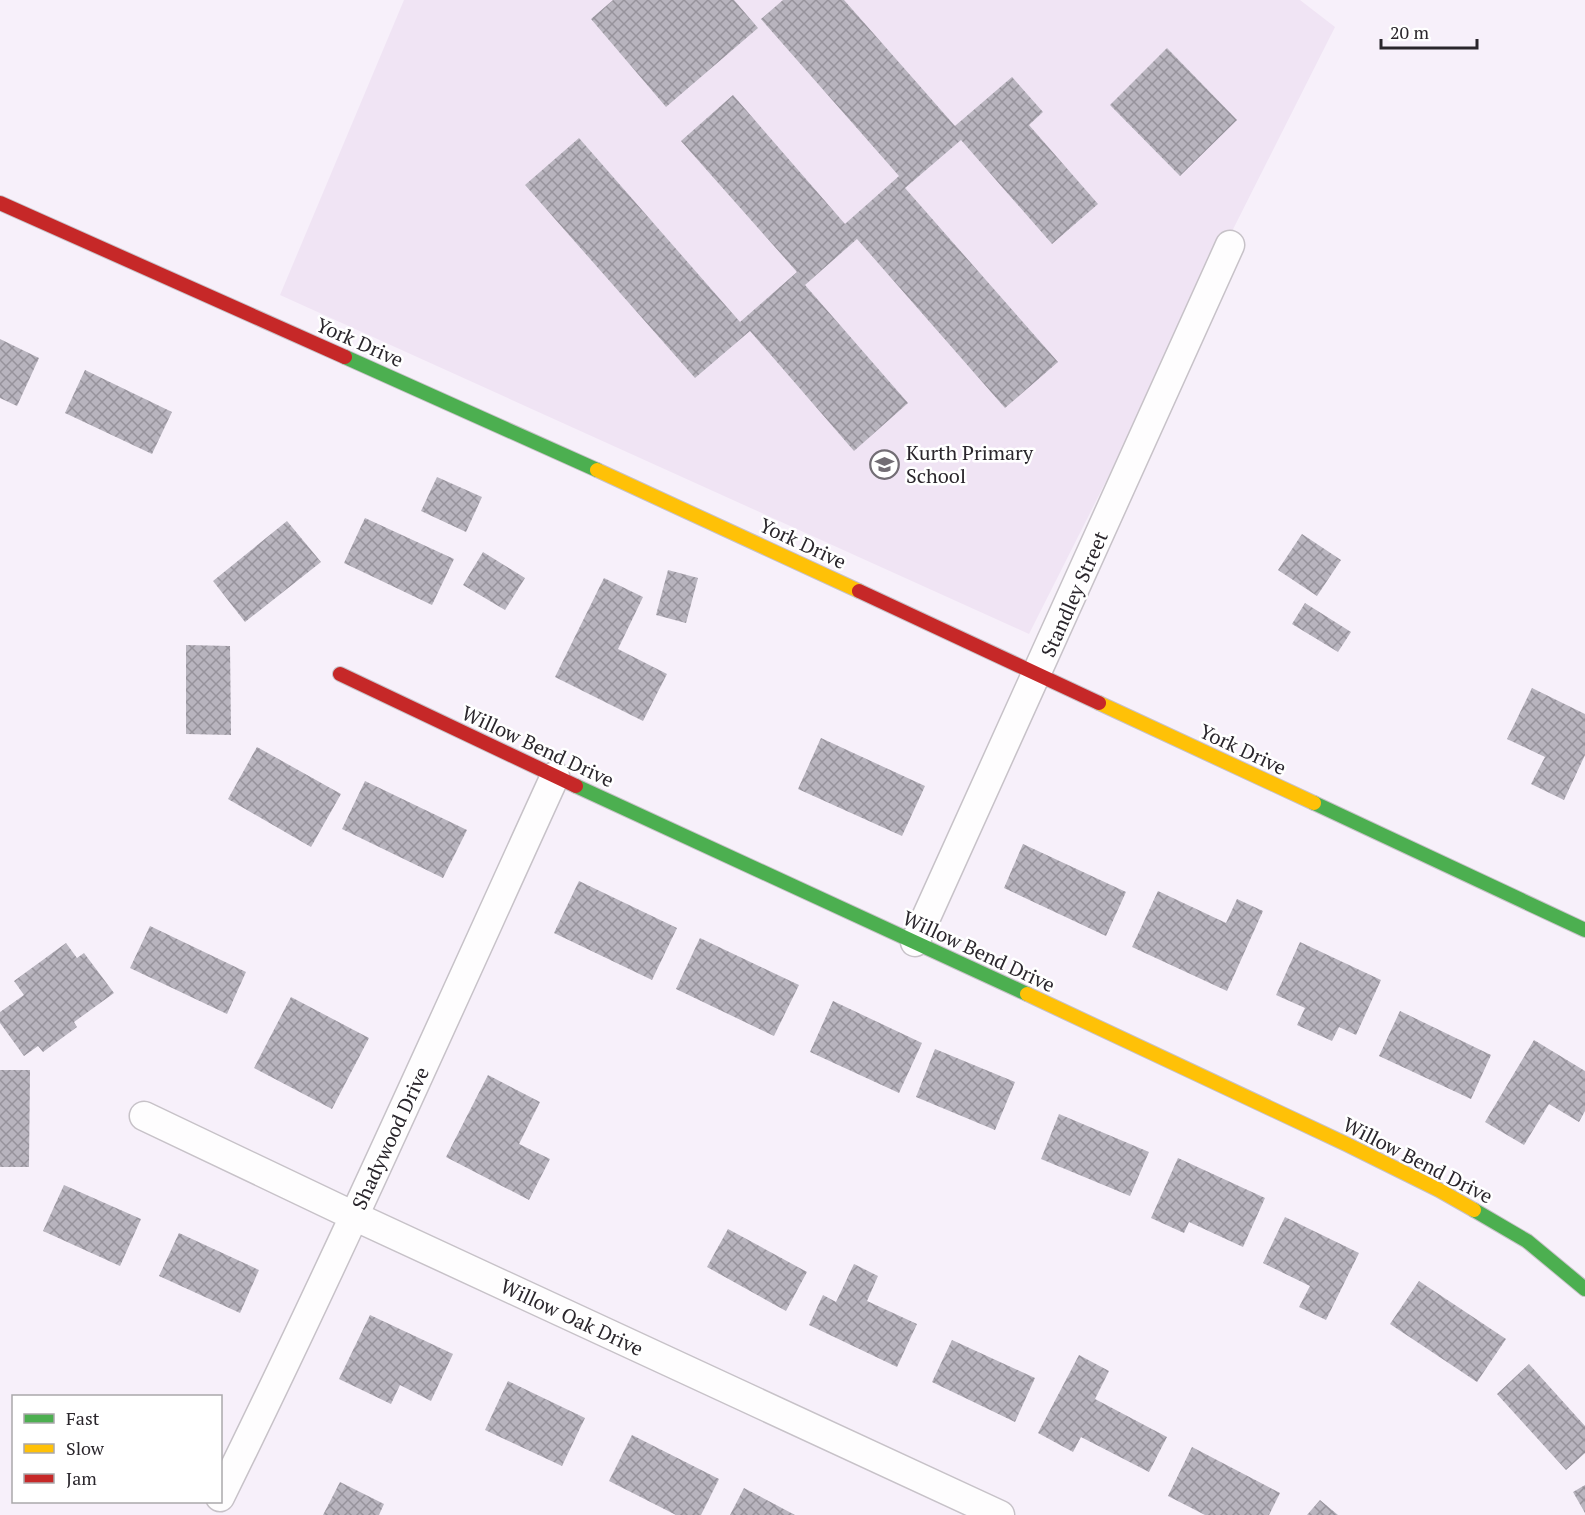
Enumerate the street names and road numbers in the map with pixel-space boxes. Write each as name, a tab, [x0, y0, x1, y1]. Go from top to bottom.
street label: York Drive	[312, 311, 408, 373]
street label: York Drive	[755, 511, 851, 575]
street label: Standley Street	[1034, 526, 1114, 661]
street label: Willow Bend Drive	[458, 699, 618, 793]
street label: York Drive	[1195, 717, 1291, 781]
street label: Willow Bend Drive	[899, 904, 1059, 998]
street label: Shadywood Drive	[345, 1062, 435, 1214]
street label: Willow Bend Drive	[1338, 1111, 1498, 1209]
street label: Willow Oak Drive	[496, 1272, 648, 1362]

